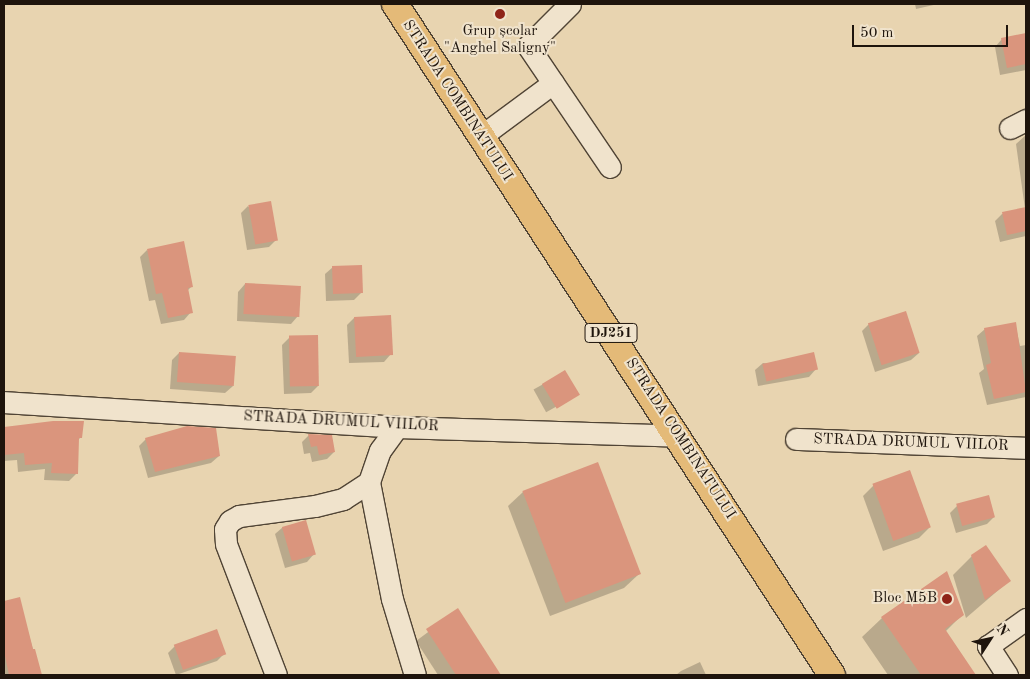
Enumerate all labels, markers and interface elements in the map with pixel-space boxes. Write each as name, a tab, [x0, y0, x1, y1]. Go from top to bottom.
marker: Grup școlar "Anghel Saligny"	[494, 8, 506, 20]
scale bar	[855, 15, 1011, 47]
street label: STRADA COMBINATULUI	[398, 17, 516, 185]
place label: Grup școlar "Anghel Saligny"	[444, 22, 556, 57]
text: 50 m	[860, 26, 894, 41]
road number: DJ251	[584, 322, 638, 344]
street label: STRADA COMBINATULUI	[621, 355, 739, 523]
street label: STRADA DRUMUL VIILOR	[243, 408, 439, 436]
street label: STRADA DRUMUL VIILOR	[813, 431, 1009, 455]
place label: Bloc M5B	[873, 590, 937, 608]
marker: Bloc M5B	[941, 593, 953, 605]
north arrow	[965, 614, 1015, 664]
text: N	[993, 622, 1011, 639]

